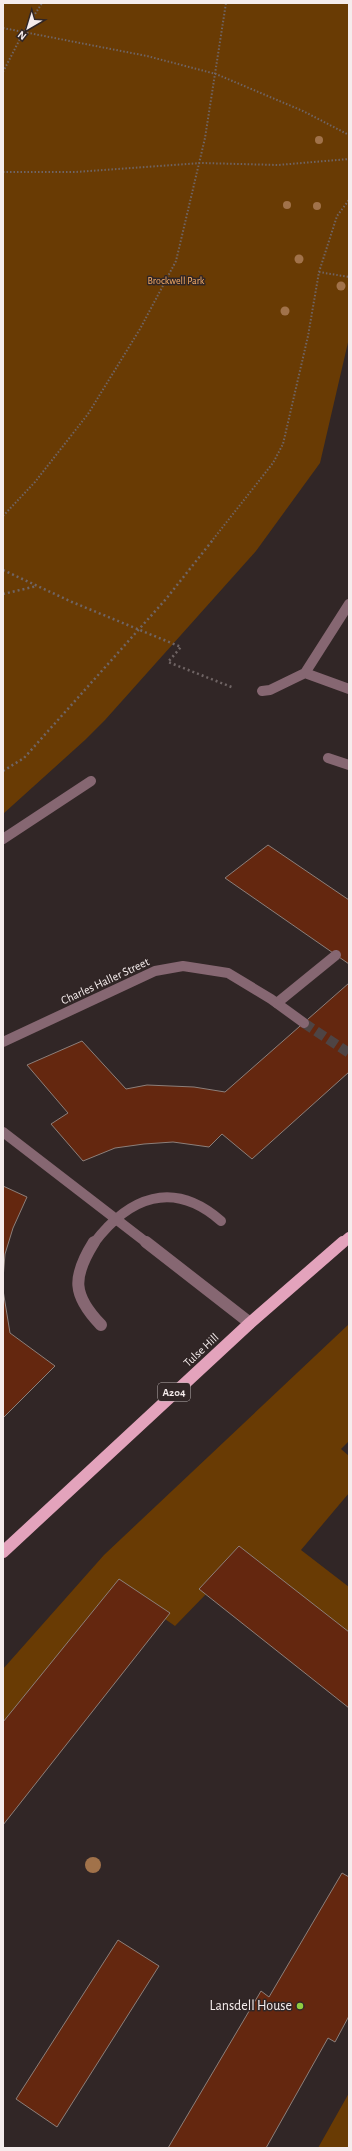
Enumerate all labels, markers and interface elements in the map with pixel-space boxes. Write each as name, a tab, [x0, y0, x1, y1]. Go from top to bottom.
north arrow	[8, 8, 48, 48]
text: N	[16, 29, 29, 42]
park label: Brockwell Park	[148, 276, 205, 286]
street label: Charles Haller Street	[59, 955, 151, 1007]
street label: Tulse Hill	[181, 1331, 221, 1369]
road number: A204	[158, 1383, 190, 1401]
place label: Lansdell House	[210, 1999, 292, 2013]
marker: Lansdell House	[295, 2001, 305, 2011]

